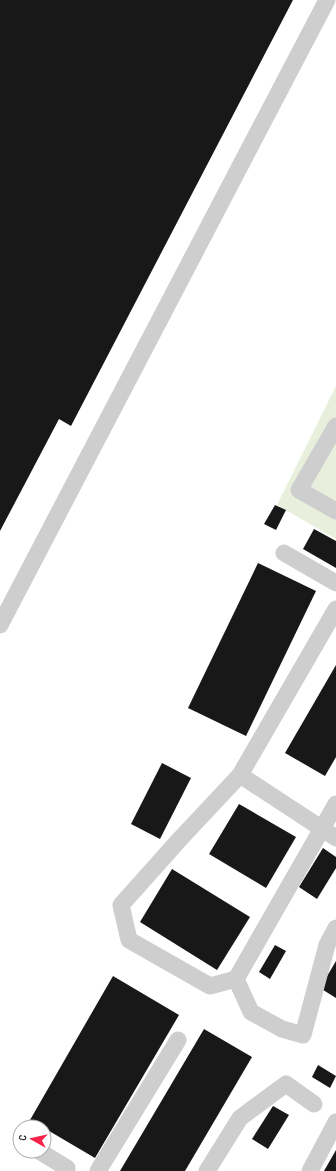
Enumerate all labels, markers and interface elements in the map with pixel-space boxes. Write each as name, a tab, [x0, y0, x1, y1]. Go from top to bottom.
north arrow	[12, 1119, 52, 1159]
text: С	[16, 1134, 29, 1141]

